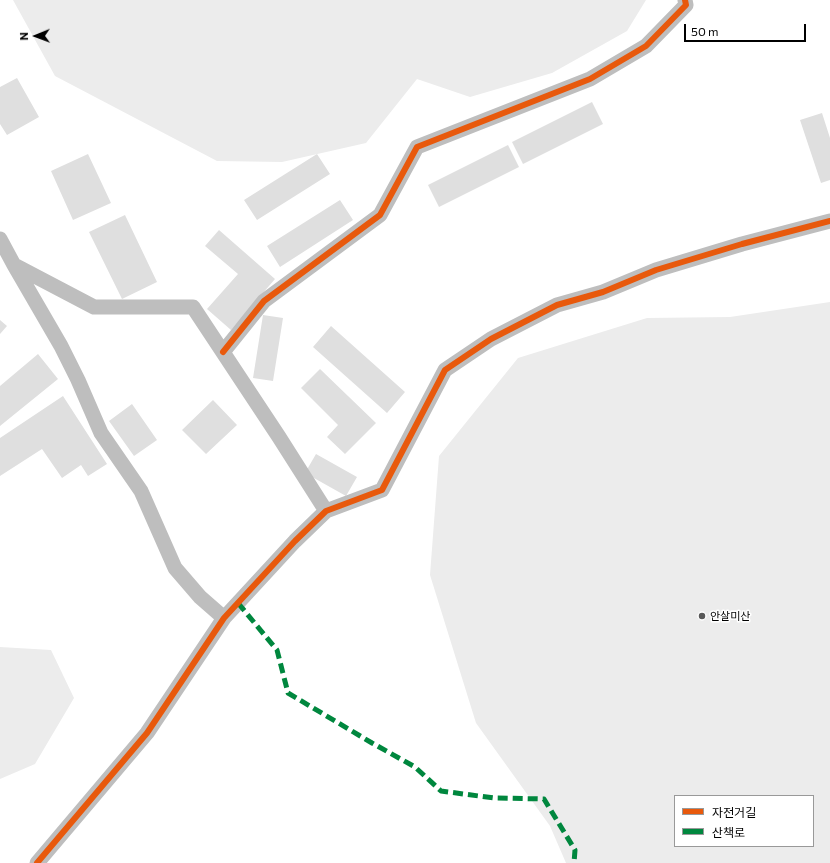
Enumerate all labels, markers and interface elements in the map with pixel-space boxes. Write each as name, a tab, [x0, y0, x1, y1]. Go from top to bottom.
north arrow	[16, 16, 56, 56]
scale bar	[686, 16, 808, 42]
text: 50 m	[691, 24, 719, 38]
text: N	[17, 32, 30, 40]
place label: 안살미산	[710, 609, 750, 623]
marker: 안살미산	[697, 611, 707, 621]
legend	[674, 795, 814, 847]
text: 자전거길	[712, 805, 756, 819]
text: 산책로	[712, 825, 745, 839]

